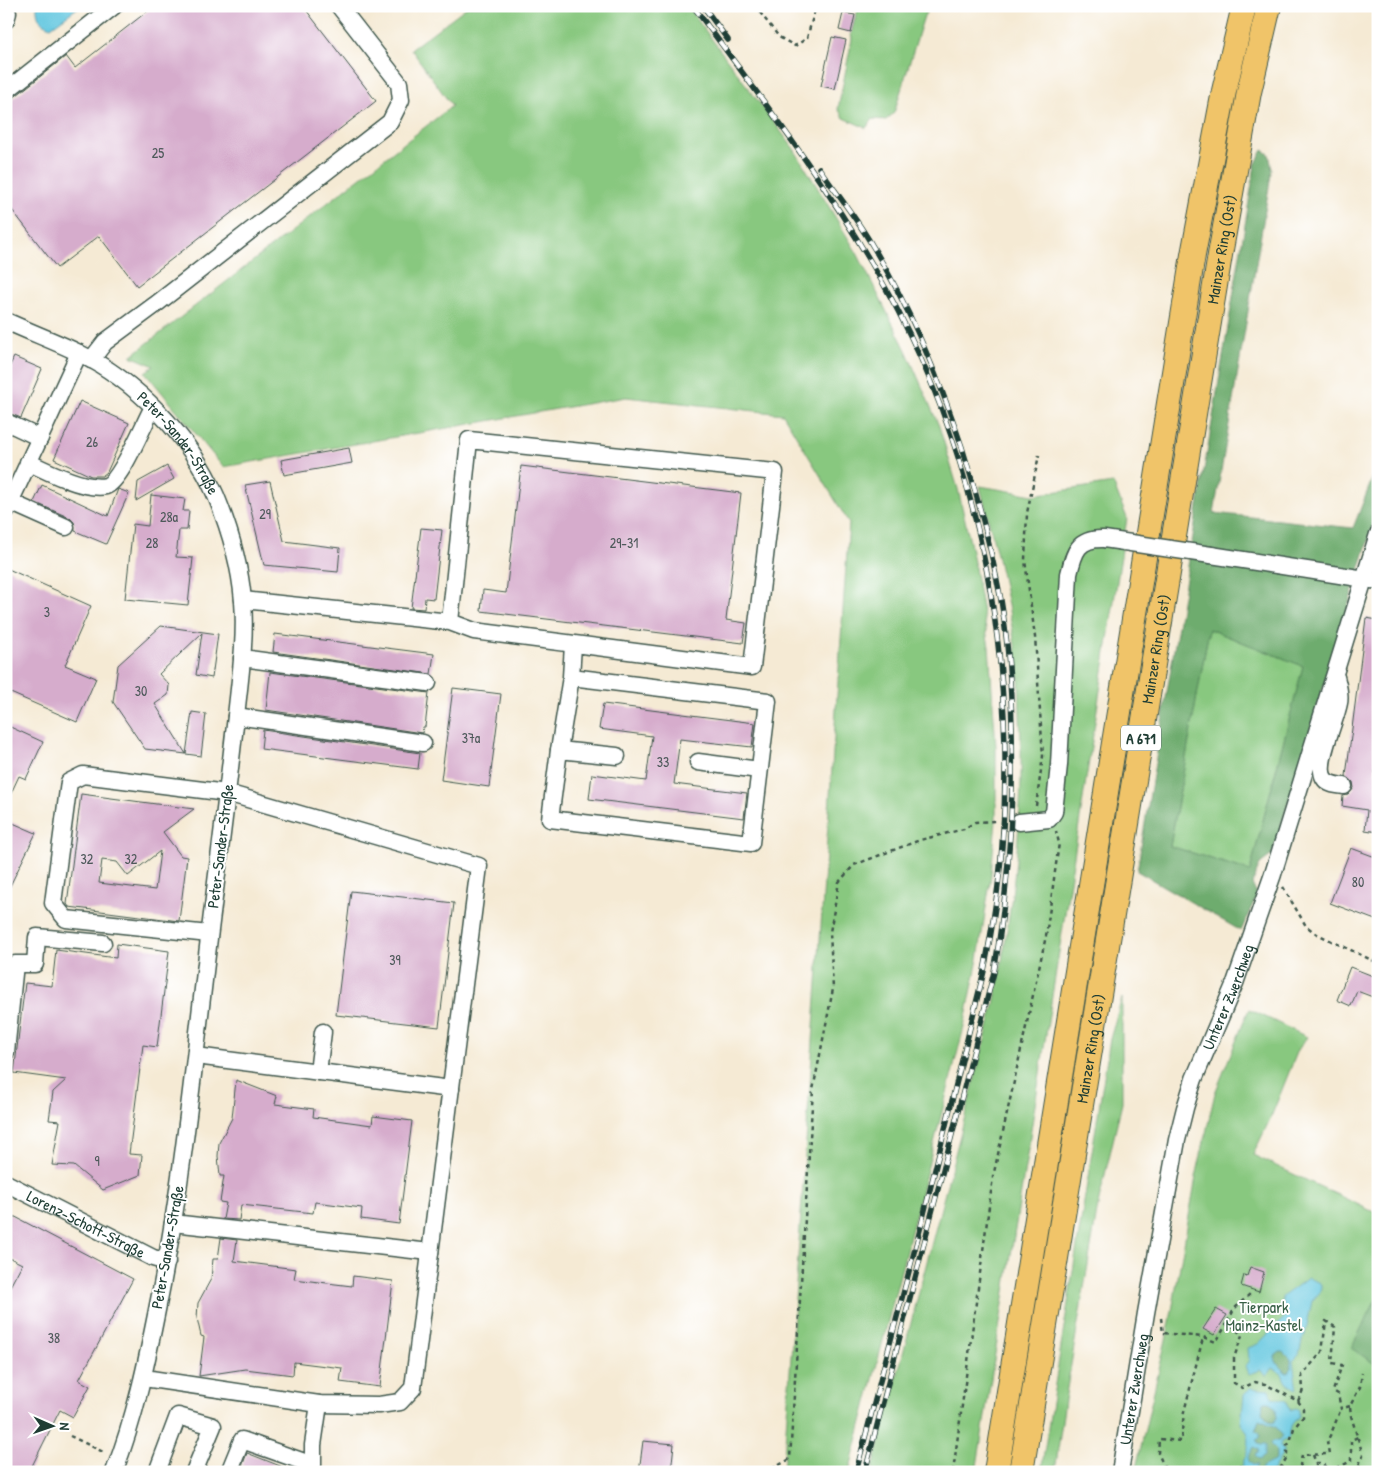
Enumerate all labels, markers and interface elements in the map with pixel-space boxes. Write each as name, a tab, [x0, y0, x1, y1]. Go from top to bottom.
house number: 25	[152, 143, 164, 162]
street label: Mainzer Ring (Ost)	[1201, 193, 1242, 306]
street label: Peter-Sander-Straße	[133, 386, 225, 499]
house number: 26	[86, 432, 98, 451]
house number: 29	[259, 504, 271, 523]
house number: 28a	[160, 507, 179, 526]
house number: 28	[146, 533, 158, 552]
house number: 29-31	[610, 533, 638, 552]
street label: Mainzer Ring (Ost)	[1136, 593, 1175, 705]
house number: 3	[44, 602, 50, 621]
house number: 30	[135, 681, 147, 700]
road number: A 671	[1121, 726, 1161, 750]
house number: 37a	[462, 728, 481, 747]
house number: 33	[657, 752, 669, 771]
street label: Peter-Sander-Straße	[201, 782, 239, 909]
house number: 32	[81, 849, 94, 868]
house number: 32	[125, 849, 138, 868]
house number: 80	[1352, 872, 1364, 891]
street label: Unterer Zwerchweg	[1197, 941, 1259, 1053]
house number: 39	[389, 950, 401, 969]
street label: Mainzer Ring (Ost)	[1070, 992, 1110, 1105]
house number: 9	[94, 1151, 100, 1170]
street label: Peter-Sander-Straße	[145, 1183, 189, 1310]
street label: Lorenz-Schott-Straße	[23, 1185, 150, 1264]
park label: Tierpark Mainz-Kastel	[1226, 1296, 1303, 1336]
house number: 38	[48, 1328, 60, 1347]
street label: Unterer Zwerchweg	[1114, 1332, 1153, 1446]
north arrow	[28, 1400, 78, 1450]
text: N	[56, 1422, 75, 1431]

